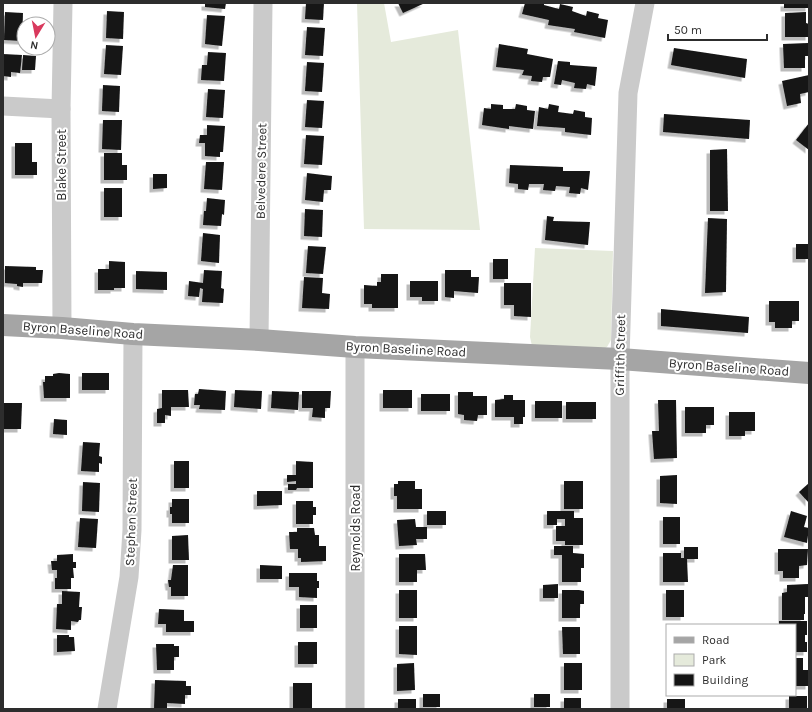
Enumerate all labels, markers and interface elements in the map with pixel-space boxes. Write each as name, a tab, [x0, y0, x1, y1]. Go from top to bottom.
north arrow	[16, 16, 56, 56]
scale bar	[668, 16, 767, 42]
text: 50 m	[674, 23, 702, 37]
text: N	[29, 38, 39, 52]
street label: Belvedere Street	[253, 123, 269, 219]
street label: Blake Street	[54, 129, 69, 201]
street label: Griffith Street	[612, 314, 628, 396]
street label: Byron Baseline Road	[22, 318, 144, 342]
street label: Byron Baseline Road	[345, 338, 467, 360]
street label: Byron Baseline Road	[668, 355, 790, 379]
street label: Stephen Street	[122, 478, 140, 566]
street label: Reynolds Road	[348, 485, 363, 571]
legend	[666, 624, 796, 696]
text: Road	[702, 633, 730, 647]
text: Park	[702, 653, 727, 667]
text: Building	[702, 673, 749, 687]

